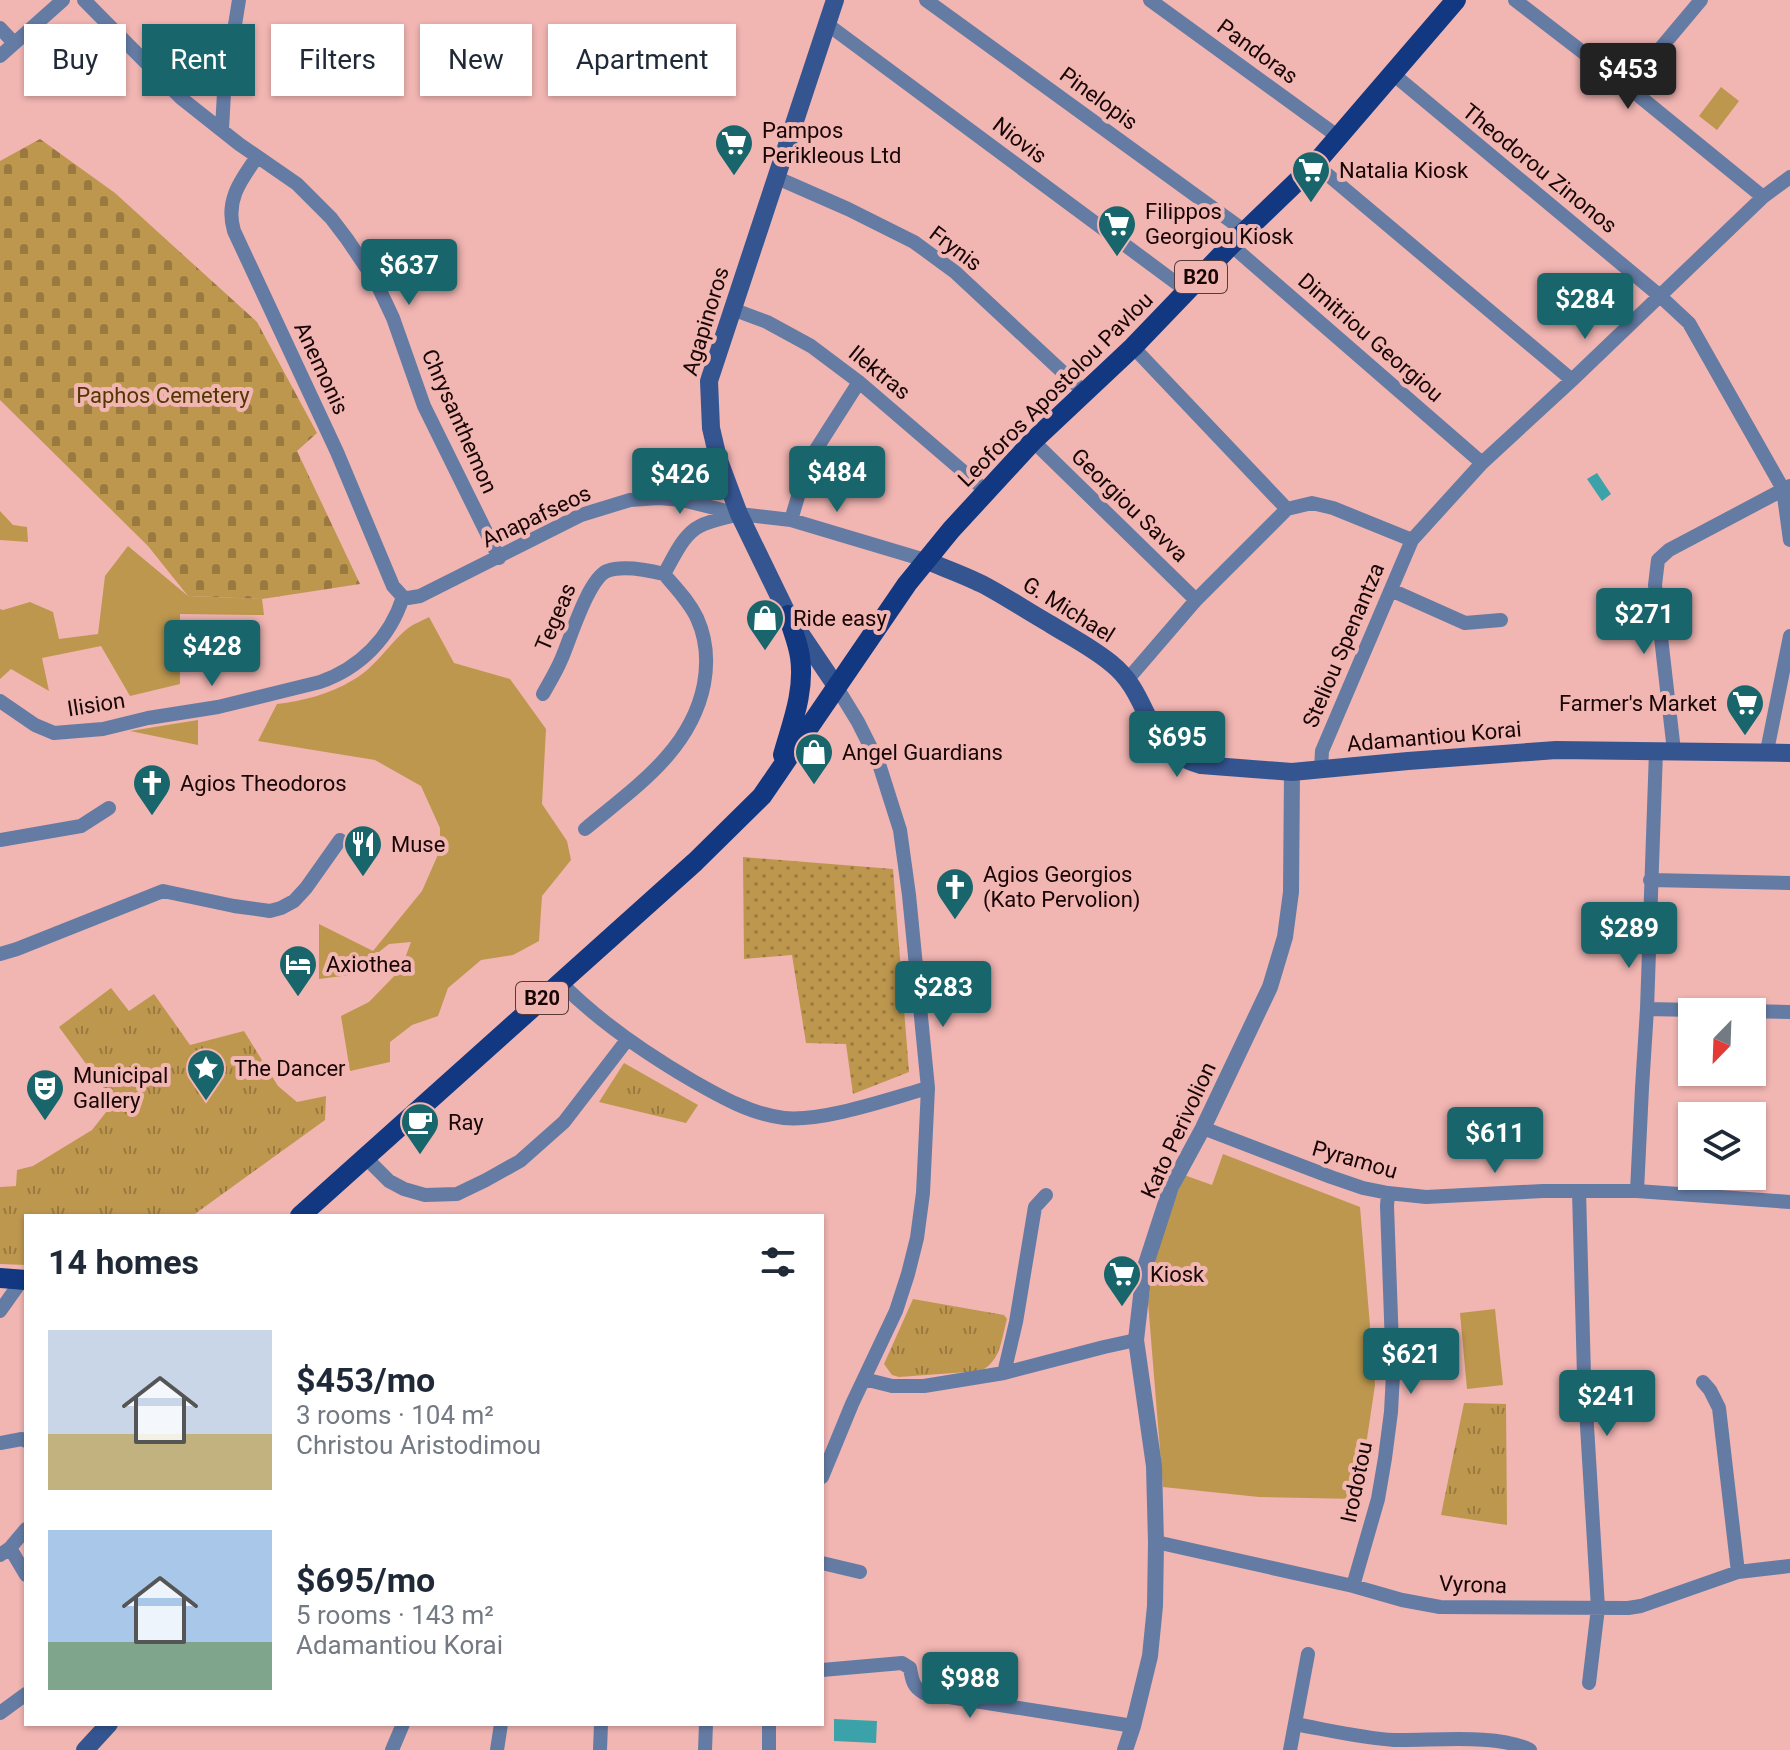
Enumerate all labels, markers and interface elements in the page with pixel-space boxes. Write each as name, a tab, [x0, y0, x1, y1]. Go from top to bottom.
street label: Pandoras	[1213, 14, 1303, 89]
chip: Buy	[24, 24, 126, 96]
chip: Rent	[142, 24, 255, 96]
chip: Filters	[271, 24, 404, 96]
chip: New	[420, 24, 532, 96]
chip: Apartment	[548, 24, 736, 96]
pin: $453	[1581, 43, 1675, 111]
text: $453	[1598, 54, 1658, 84]
street label: Pinelopis	[1055, 62, 1142, 135]
street label: Theodorou Zinonos	[1458, 99, 1622, 238]
street label: Niovis	[988, 112, 1051, 169]
place label: Pampos Perikleous Ltd	[762, 118, 901, 168]
supermarket icon: Pampos Perikleous Ltd	[713, 122, 755, 177]
supermarket icon: Natalia Kiosk	[1290, 149, 1332, 204]
place label: Natalia Kiosk	[1339, 158, 1469, 183]
place label: Filippos Georgiou Kiosk	[1145, 199, 1294, 249]
supermarket icon: Filippos Georgiou Kiosk	[1096, 203, 1138, 258]
street label: Frynis	[925, 221, 987, 276]
pin: $637	[362, 239, 456, 307]
text: $637	[379, 250, 439, 280]
road number: B20	[1175, 261, 1227, 293]
street label: Agapinoros	[677, 264, 734, 378]
street label: Dimitriou Georgiou	[1293, 268, 1448, 407]
pin: $284	[1538, 273, 1632, 341]
text: $284	[1555, 284, 1615, 314]
street label: Leoforos Apostolou Pavlou	[953, 287, 1158, 492]
street label: Anemonis	[289, 318, 354, 418]
street label: Ilektras	[844, 340, 915, 405]
street label: Chrysanthemon	[417, 345, 502, 497]
park label: Paphos Cemetery	[76, 383, 250, 408]
street label: Georgiou Savva	[1066, 443, 1193, 567]
pin: $484	[790, 446, 884, 514]
pin: $426	[633, 448, 727, 516]
text: $484	[807, 457, 867, 487]
text: $426	[650, 459, 710, 489]
street label: Anapafseos	[478, 480, 595, 553]
street label: Steliou Spenantza	[1298, 559, 1389, 731]
street label: G. Michael	[1018, 571, 1119, 647]
street label: Tegeas	[530, 580, 581, 655]
pin: $271	[1597, 588, 1691, 656]
shop icon: Ride easy	[744, 597, 786, 652]
text: $271	[1614, 599, 1674, 629]
place label: Ride easy	[793, 606, 887, 631]
pin: $428	[165, 620, 259, 688]
text: $428	[182, 631, 242, 661]
supermarket icon: Farmer's Market	[1724, 682, 1766, 737]
street label: Ilision	[65, 688, 127, 721]
place label: Farmer's Market	[1559, 691, 1717, 716]
pin: $695	[1130, 711, 1224, 779]
street label: Adamantiou Korai	[1346, 716, 1522, 757]
text: $695	[1147, 722, 1207, 752]
shop icon: Angel Guardians	[793, 731, 835, 786]
place label: Angel Guardians	[842, 740, 1003, 765]
church icon: Agios Theodoros	[131, 762, 173, 817]
place label: Agios Theodoros	[180, 771, 347, 796]
restaurant icon: Muse	[342, 823, 384, 878]
place label: Muse	[391, 832, 445, 857]
place label: Agios Georgios (Kato Pervolion)	[983, 862, 1140, 913]
church icon: Agios Georgios (Kato Pervolion)	[934, 866, 976, 921]
pin: $289	[1582, 902, 1676, 970]
text: $289	[1599, 913, 1659, 943]
hotel icon: Axiothea	[277, 943, 319, 998]
place label: Axiothea	[326, 952, 412, 977]
pin: $283	[896, 961, 990, 1029]
text: $283	[913, 972, 973, 1002]
road number: B20	[516, 982, 568, 1014]
north arrow	[1678, 998, 1766, 1086]
map controls	[1678, 998, 1766, 1190]
place icon: The Dancer	[185, 1047, 227, 1102]
place label: The Dancer	[234, 1056, 346, 1081]
street label: Kato Perivolion	[1136, 1058, 1221, 1202]
place label: Municipal Gallery	[73, 1063, 168, 1113]
theatre icon: Municipal Gallery	[24, 1067, 66, 1122]
cafe icon: Ray	[399, 1101, 441, 1156]
button: layers	[1678, 1102, 1766, 1190]
pin: $611	[1448, 1107, 1542, 1175]
place label: Ray	[448, 1110, 484, 1135]
text: $611	[1465, 1118, 1525, 1148]
street label: Pyramou	[1309, 1135, 1400, 1184]
icon: filters	[756, 1240, 800, 1284]
text: 14 homes	[48, 1242, 199, 1282]
supermarket icon: Kiosk	[1101, 1253, 1143, 1308]
place label: Kiosk	[1150, 1262, 1205, 1287]
pin: $621	[1364, 1328, 1458, 1396]
text: $621	[1381, 1339, 1441, 1369]
text: $453/mo	[296, 1360, 435, 1400]
icon: home	[112, 1362, 208, 1458]
pin: $241	[1560, 1370, 1654, 1438]
text: $241	[1577, 1381, 1637, 1411]
text: 3 rooms · 104 m²	[296, 1400, 494, 1430]
text: Christou Aristodimou	[296, 1430, 541, 1460]
street label: Irodotou	[1336, 1439, 1377, 1525]
text: $695/mo	[296, 1560, 435, 1600]
icon: home	[112, 1562, 208, 1658]
street label: Vyrona	[1438, 1571, 1507, 1598]
text: 5 rooms · 143 m²	[296, 1600, 494, 1630]
text: Adamantiou Korai	[296, 1630, 503, 1660]
pin: $988	[923, 1652, 1017, 1720]
text: $988	[940, 1663, 1000, 1693]

